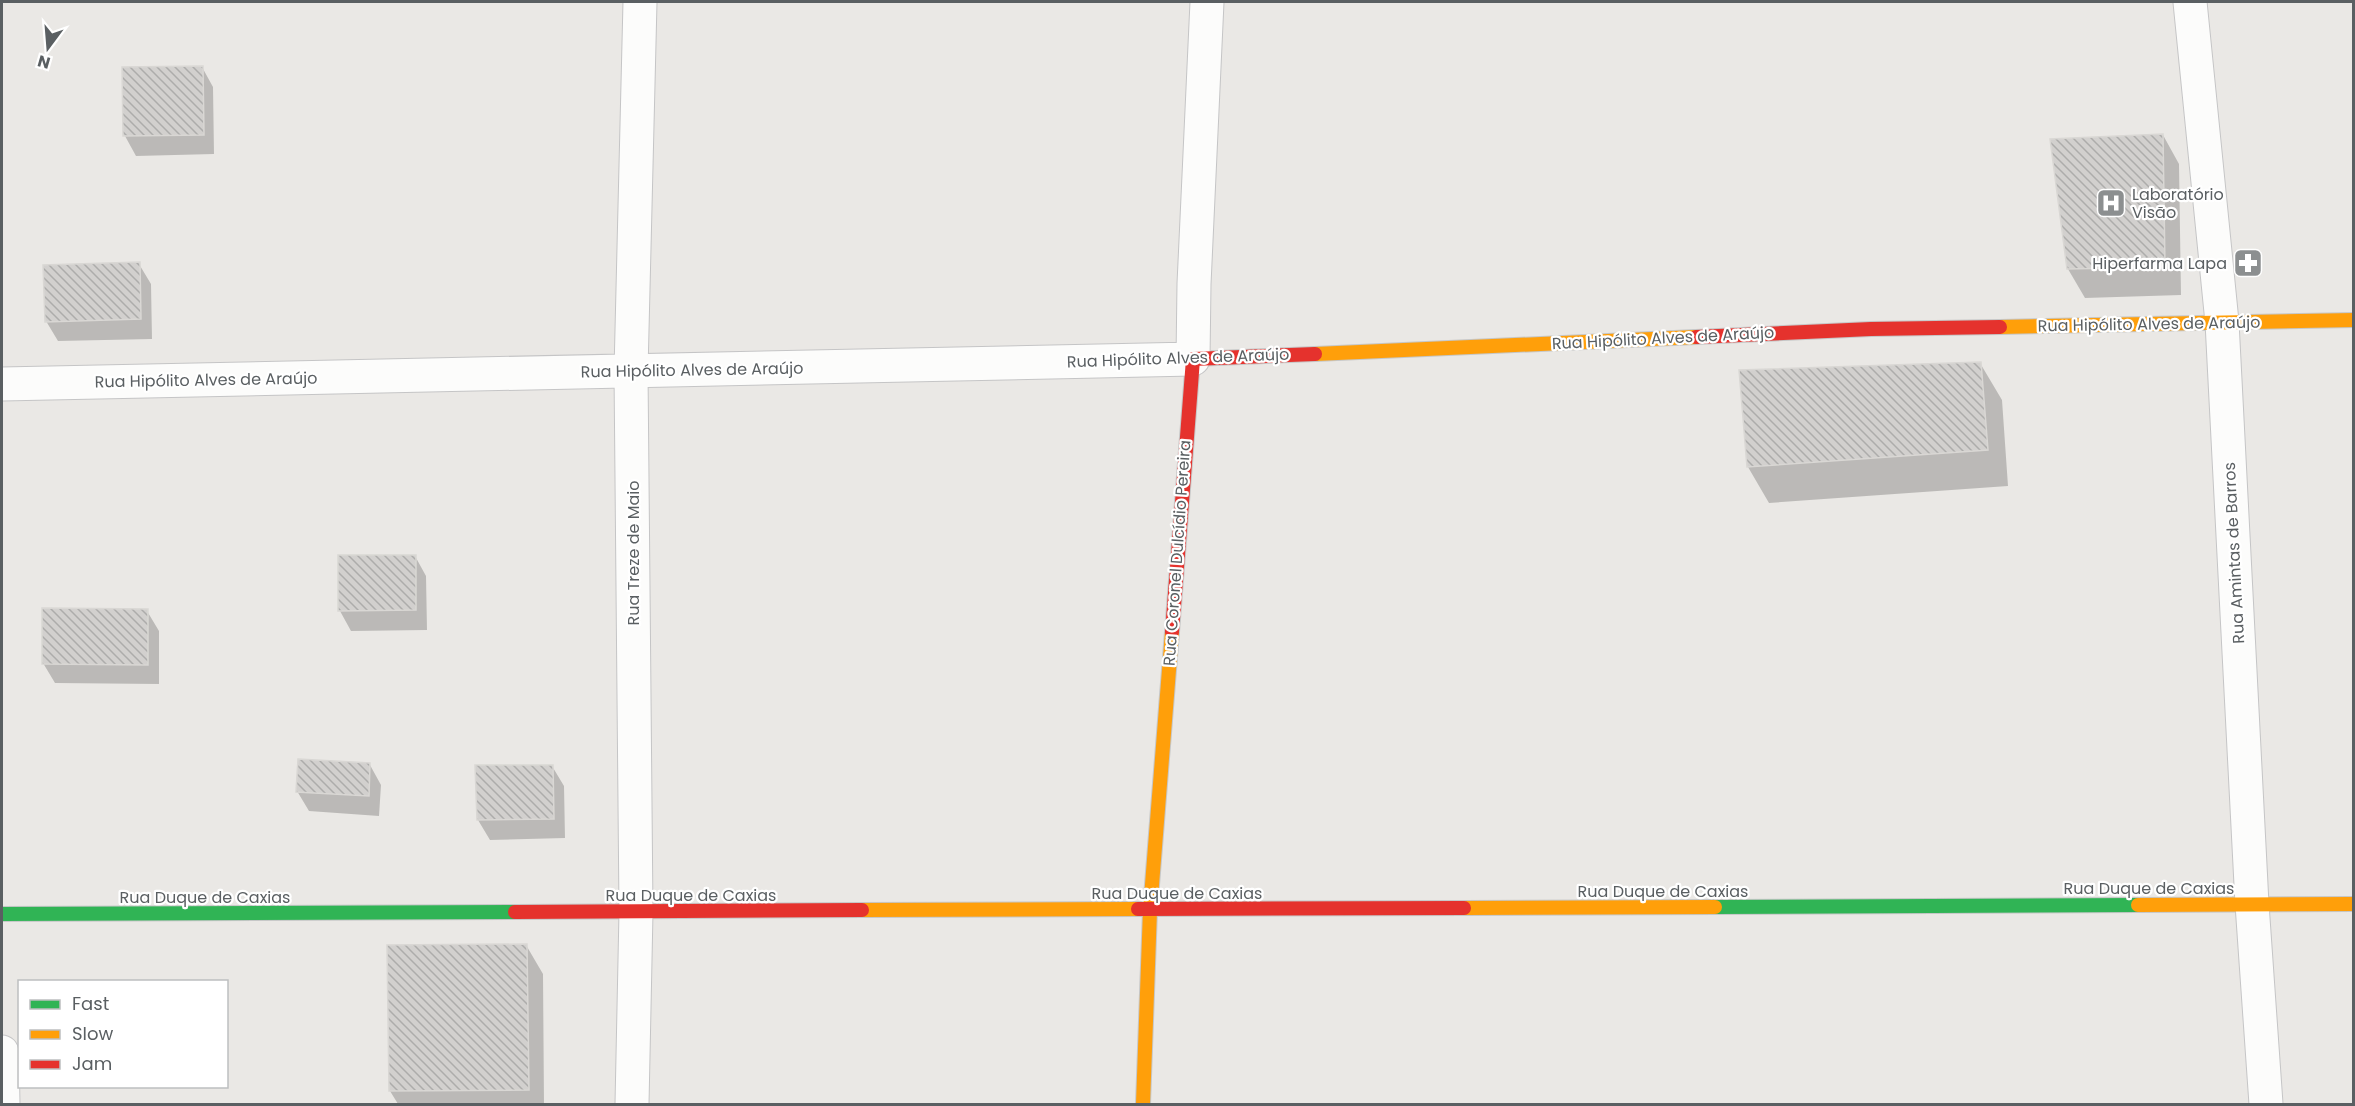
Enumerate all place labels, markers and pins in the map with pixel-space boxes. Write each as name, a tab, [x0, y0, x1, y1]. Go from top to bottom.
place label: Laboratório Visão	[2132, 183, 2224, 224]
hospital icon: Laboratório Visão	[2095, 187, 2127, 219]
pharmacy icon: Hiperfarma Lapa	[2232, 247, 2264, 279]
place label: Hiperfarma Lapa	[2092, 252, 2227, 275]

